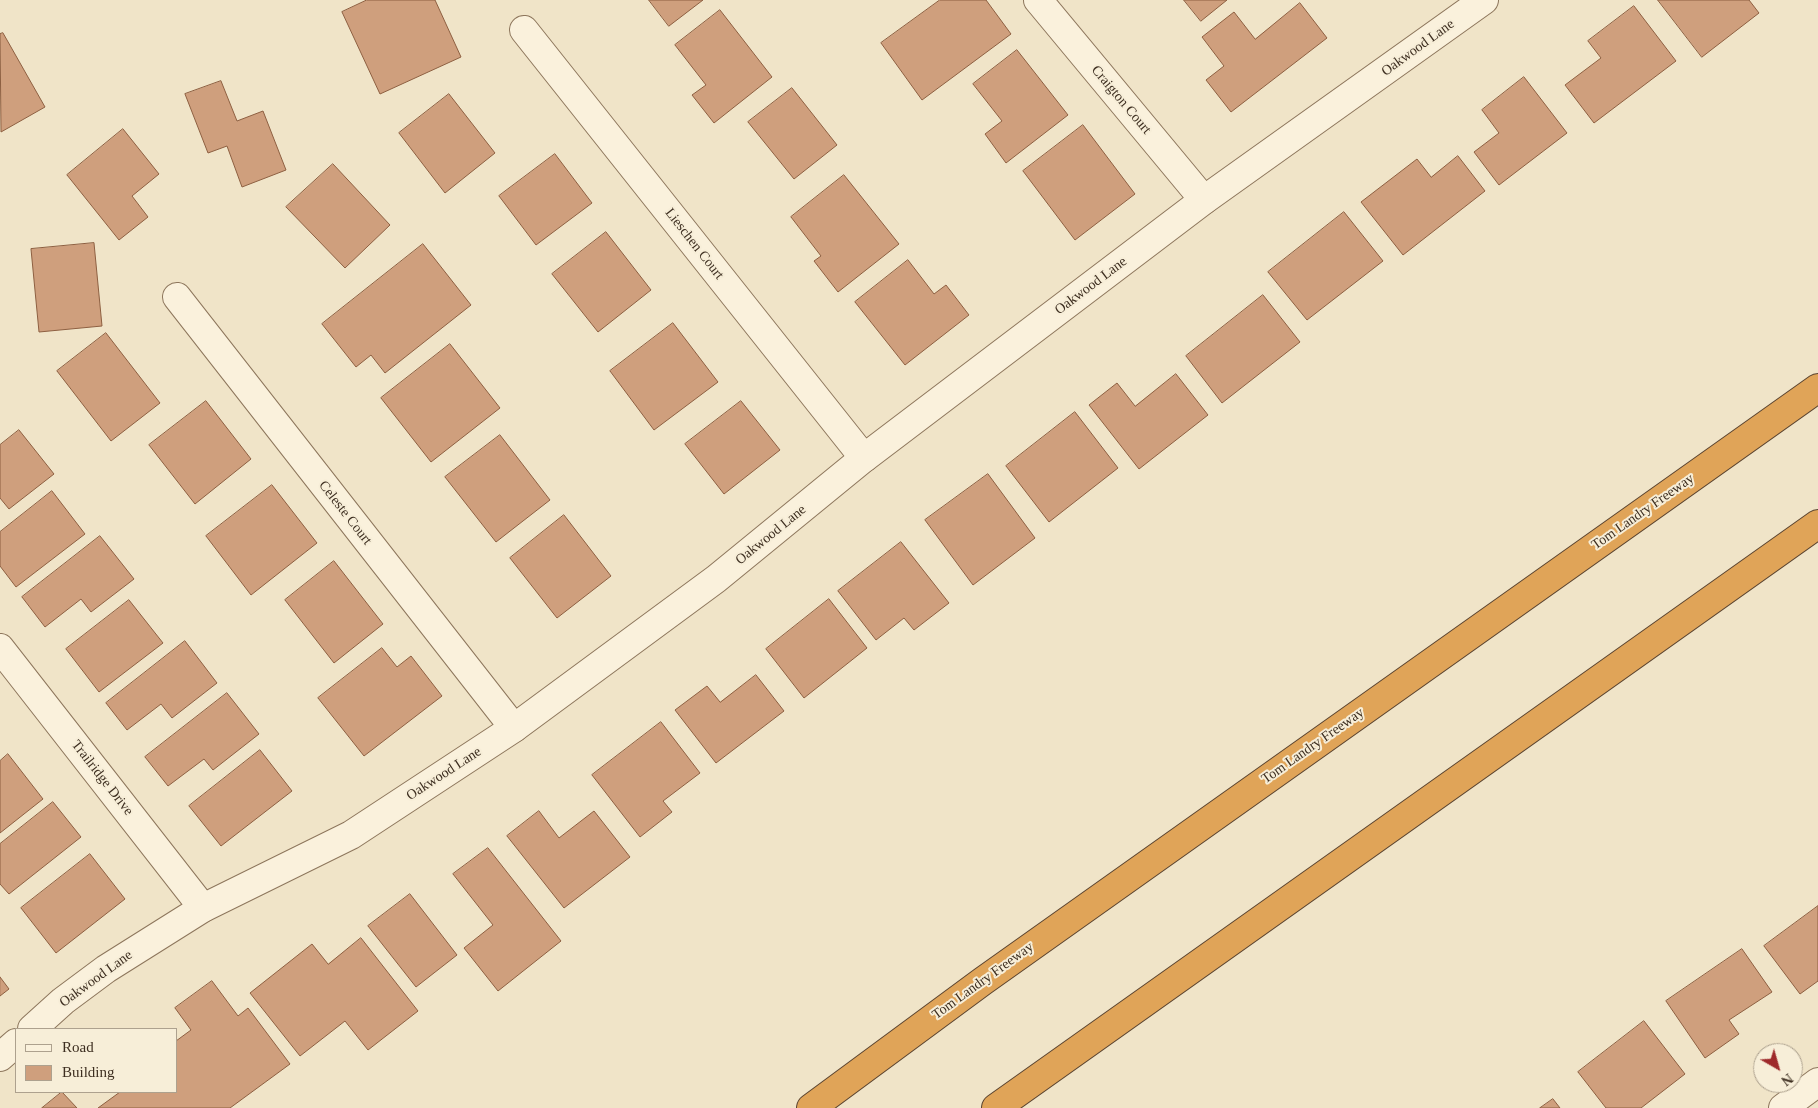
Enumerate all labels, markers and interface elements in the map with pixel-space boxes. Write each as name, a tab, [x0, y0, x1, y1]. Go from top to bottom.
street label: Oakwood Lane	[1378, 16, 1458, 80]
street label: Craigton Court	[1087, 62, 1155, 138]
street label: Lieschen Court	[661, 205, 727, 283]
street label: Oakwood Lane	[1052, 253, 1130, 319]
street label: Tom Landry Freeway	[1589, 470, 1697, 554]
street label: Celeste Court	[315, 478, 375, 548]
street label: Oakwood Lane	[732, 501, 810, 569]
street label: Tom Landry Freeway	[1259, 704, 1367, 788]
street label: Trailridge Drive	[67, 737, 137, 819]
street label: Oakwood Lane	[403, 744, 485, 804]
street label: Tom Landry Freeway	[929, 939, 1037, 1023]
street label: Oakwood Lane	[56, 947, 136, 1011]
legend	[15, 1028, 178, 1093]
text: Road	[62, 1039, 94, 1055]
north arrow	[1753, 1043, 1803, 1093]
text: Building	[62, 1064, 115, 1080]
text: N	[1778, 1070, 1796, 1088]

